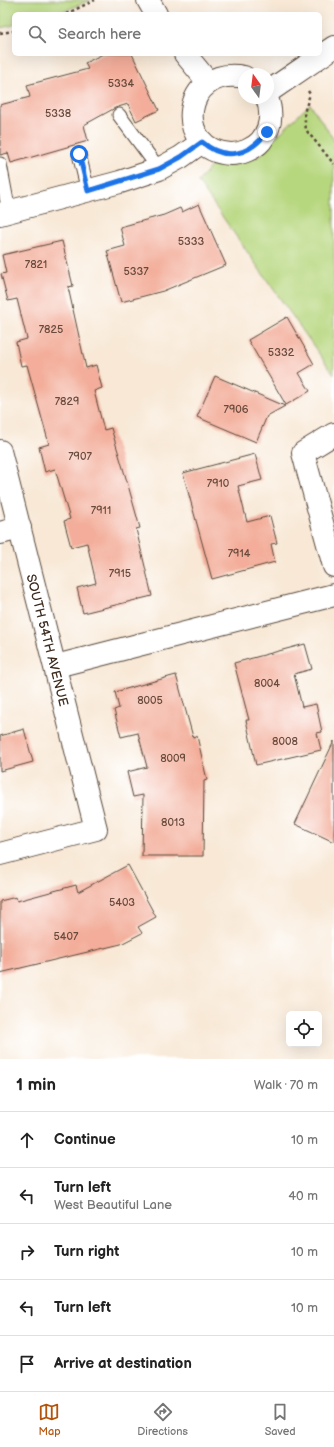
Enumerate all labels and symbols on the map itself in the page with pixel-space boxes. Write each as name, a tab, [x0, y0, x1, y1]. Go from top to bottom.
north arrow	[238, 68, 274, 104]
house number: 5334	[108, 77, 135, 90]
house number: 5338	[45, 107, 71, 120]
route end	[258, 123, 276, 141]
route start	[70, 145, 88, 163]
house number: 5333	[178, 235, 205, 248]
house number: 7821	[25, 258, 47, 271]
house number: 5337	[123, 265, 149, 278]
house number: 7825	[39, 323, 63, 336]
house number: 5332	[268, 346, 295, 359]
house number: 7829	[55, 395, 79, 408]
house number: 7906	[224, 403, 249, 416]
house number: 7907	[68, 450, 92, 463]
house number: 7910	[207, 477, 230, 490]
house number: 7911	[91, 504, 111, 517]
house number: 7914	[228, 547, 251, 560]
house number: 7915	[109, 567, 131, 580]
street label: SOUTH 54TH AVENUE	[23, 572, 72, 708]
house number: 8004	[254, 677, 280, 690]
house number: 8005	[137, 694, 163, 707]
house number: 8008	[272, 735, 298, 748]
house number: 8009	[160, 752, 186, 765]
house number: 8013	[161, 816, 185, 829]
house number: 5403	[109, 896, 135, 909]
house number: 5407	[54, 930, 79, 943]

